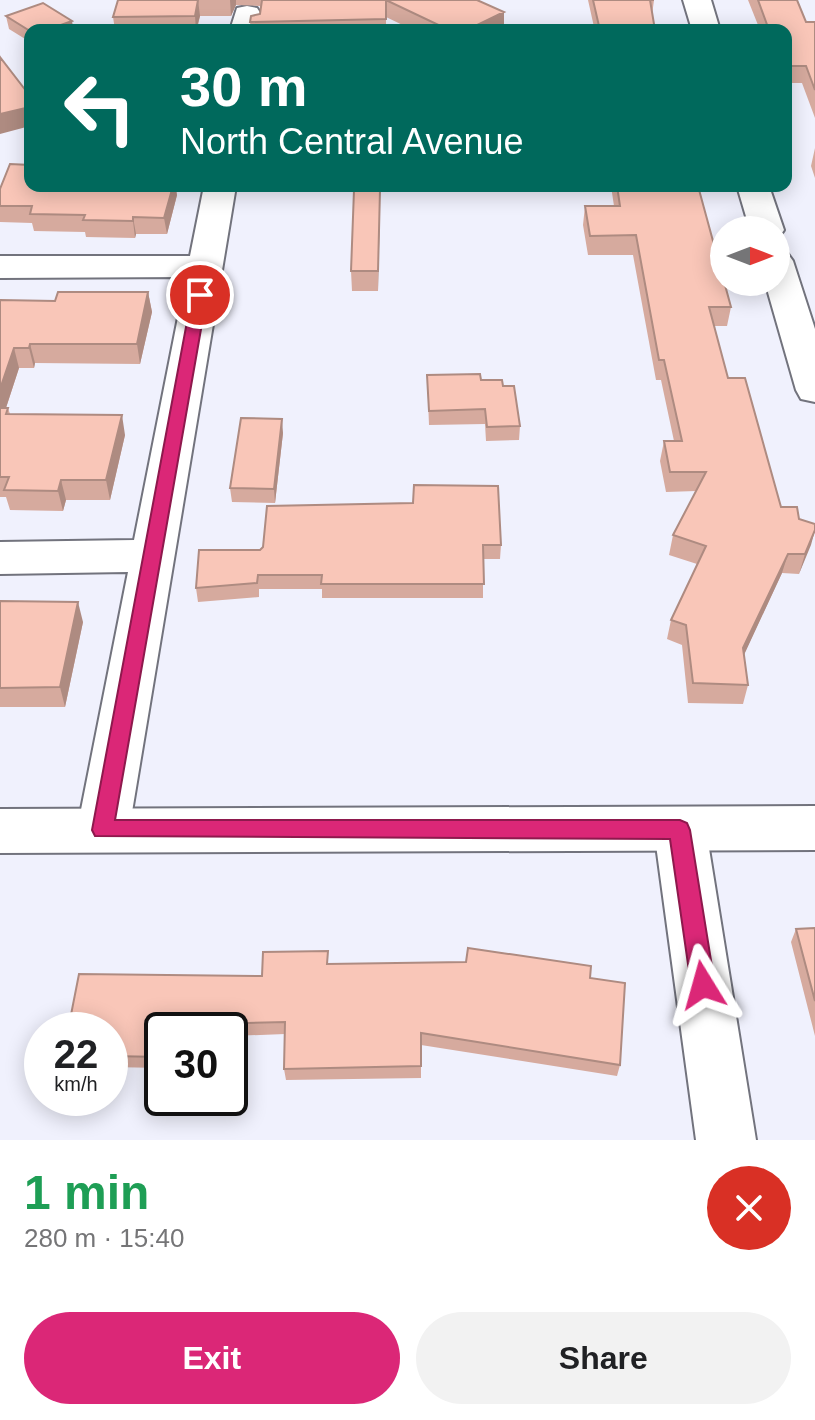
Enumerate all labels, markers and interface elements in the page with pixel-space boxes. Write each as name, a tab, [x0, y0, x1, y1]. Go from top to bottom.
text: 30 m	[180, 55, 308, 118]
icon: left	[48, 56, 152, 160]
text: North Central Avenue	[180, 121, 524, 162]
north arrow	[710, 216, 790, 296]
map controls	[710, 216, 790, 296]
pin	[166, 261, 234, 329]
icon: arrive	[178, 273, 222, 317]
position arrow	[661, 943, 745, 1027]
speed limit sign: 30	[144, 1012, 248, 1116]
text: 22	[54, 1032, 98, 1076]
text: km/h	[54, 1073, 98, 1095]
text: 1 min	[24, 1166, 149, 1219]
button: close	[707, 1166, 791, 1250]
text: 280 m · 15:40	[24, 1223, 184, 1253]
button: Exit	[24, 1312, 400, 1404]
button: Share	[416, 1312, 791, 1404]

